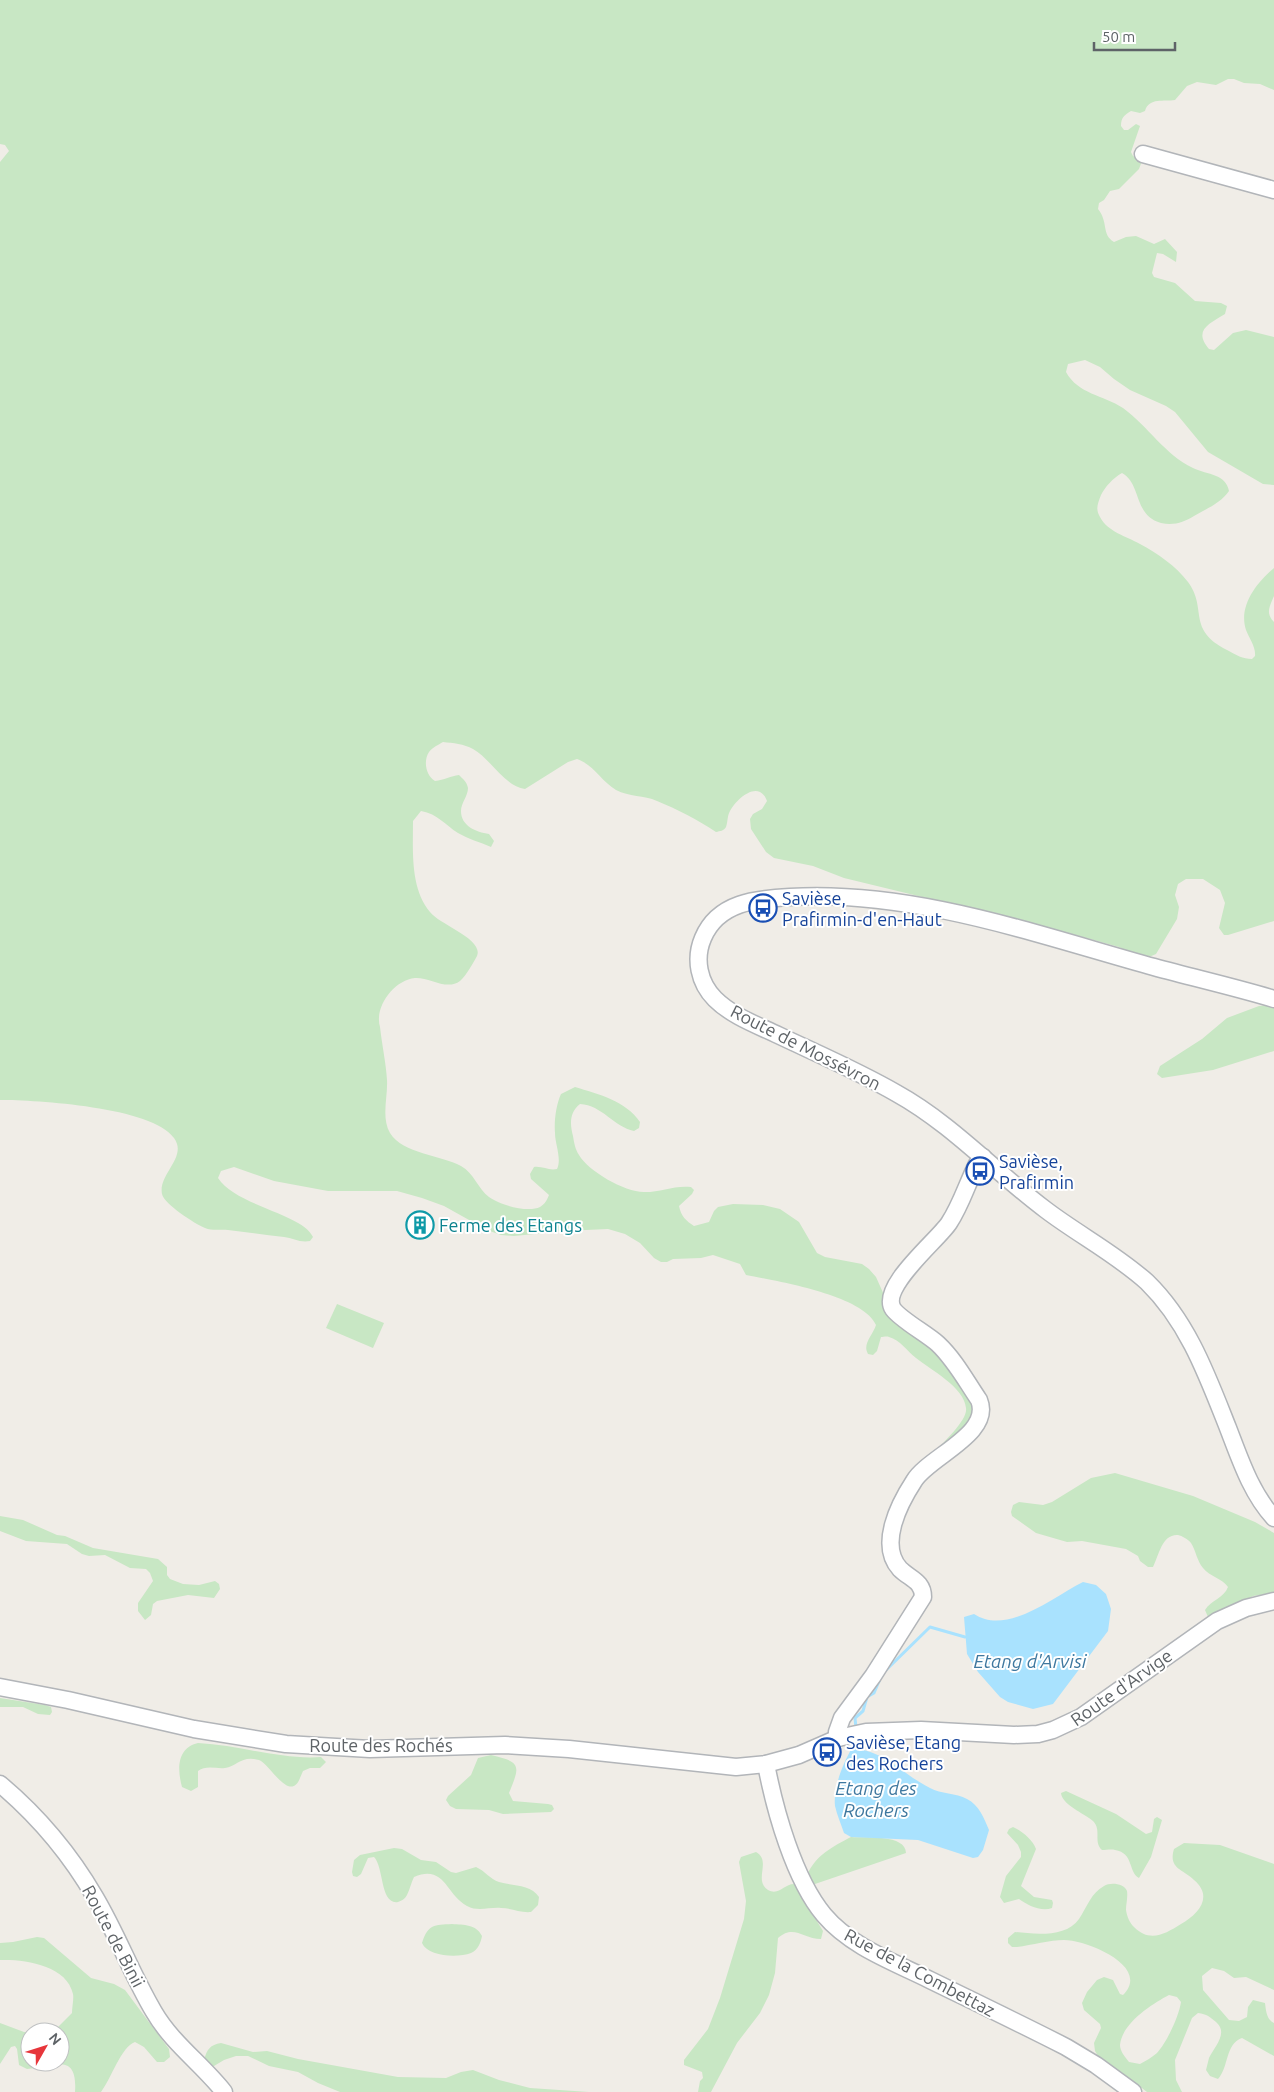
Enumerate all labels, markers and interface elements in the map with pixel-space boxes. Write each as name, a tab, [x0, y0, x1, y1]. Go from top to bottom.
scale bar	[1094, 20, 1175, 52]
text: 50 m	[1102, 28, 1135, 45]
place label: Savièse, Prafirmin-d'en-Haut	[782, 888, 942, 929]
bus stop icon: Savièse, Prafirmin-d'en-Haut	[748, 893, 778, 923]
street label: Route de Mossévron	[728, 1000, 884, 1094]
place label: Savièse, Prafirmin	[999, 1151, 1074, 1192]
bus stop icon: Savièse, Prafirmin	[965, 1156, 995, 1186]
building icon: Ferme des Etangs	[405, 1210, 435, 1240]
place label: Ferme des Etangs	[439, 1215, 582, 1235]
street label: Route d'Arvige	[1066, 1645, 1176, 1729]
water label: Etang d'Arvisi	[973, 1650, 1088, 1672]
place label: Savièse, Etang des Rochers	[846, 1732, 961, 1773]
street label: Route des Rochés	[309, 1735, 453, 1755]
bus stop icon: Savièse, Etang des Rochers	[812, 1737, 842, 1767]
water label: Etang des Rochers	[835, 1777, 917, 1821]
street label: Route de Binii	[79, 1882, 149, 1990]
street label: Rue de la Combettaz	[841, 1924, 999, 2020]
north arrow	[20, 2022, 70, 2072]
text: N	[46, 2030, 65, 2048]

